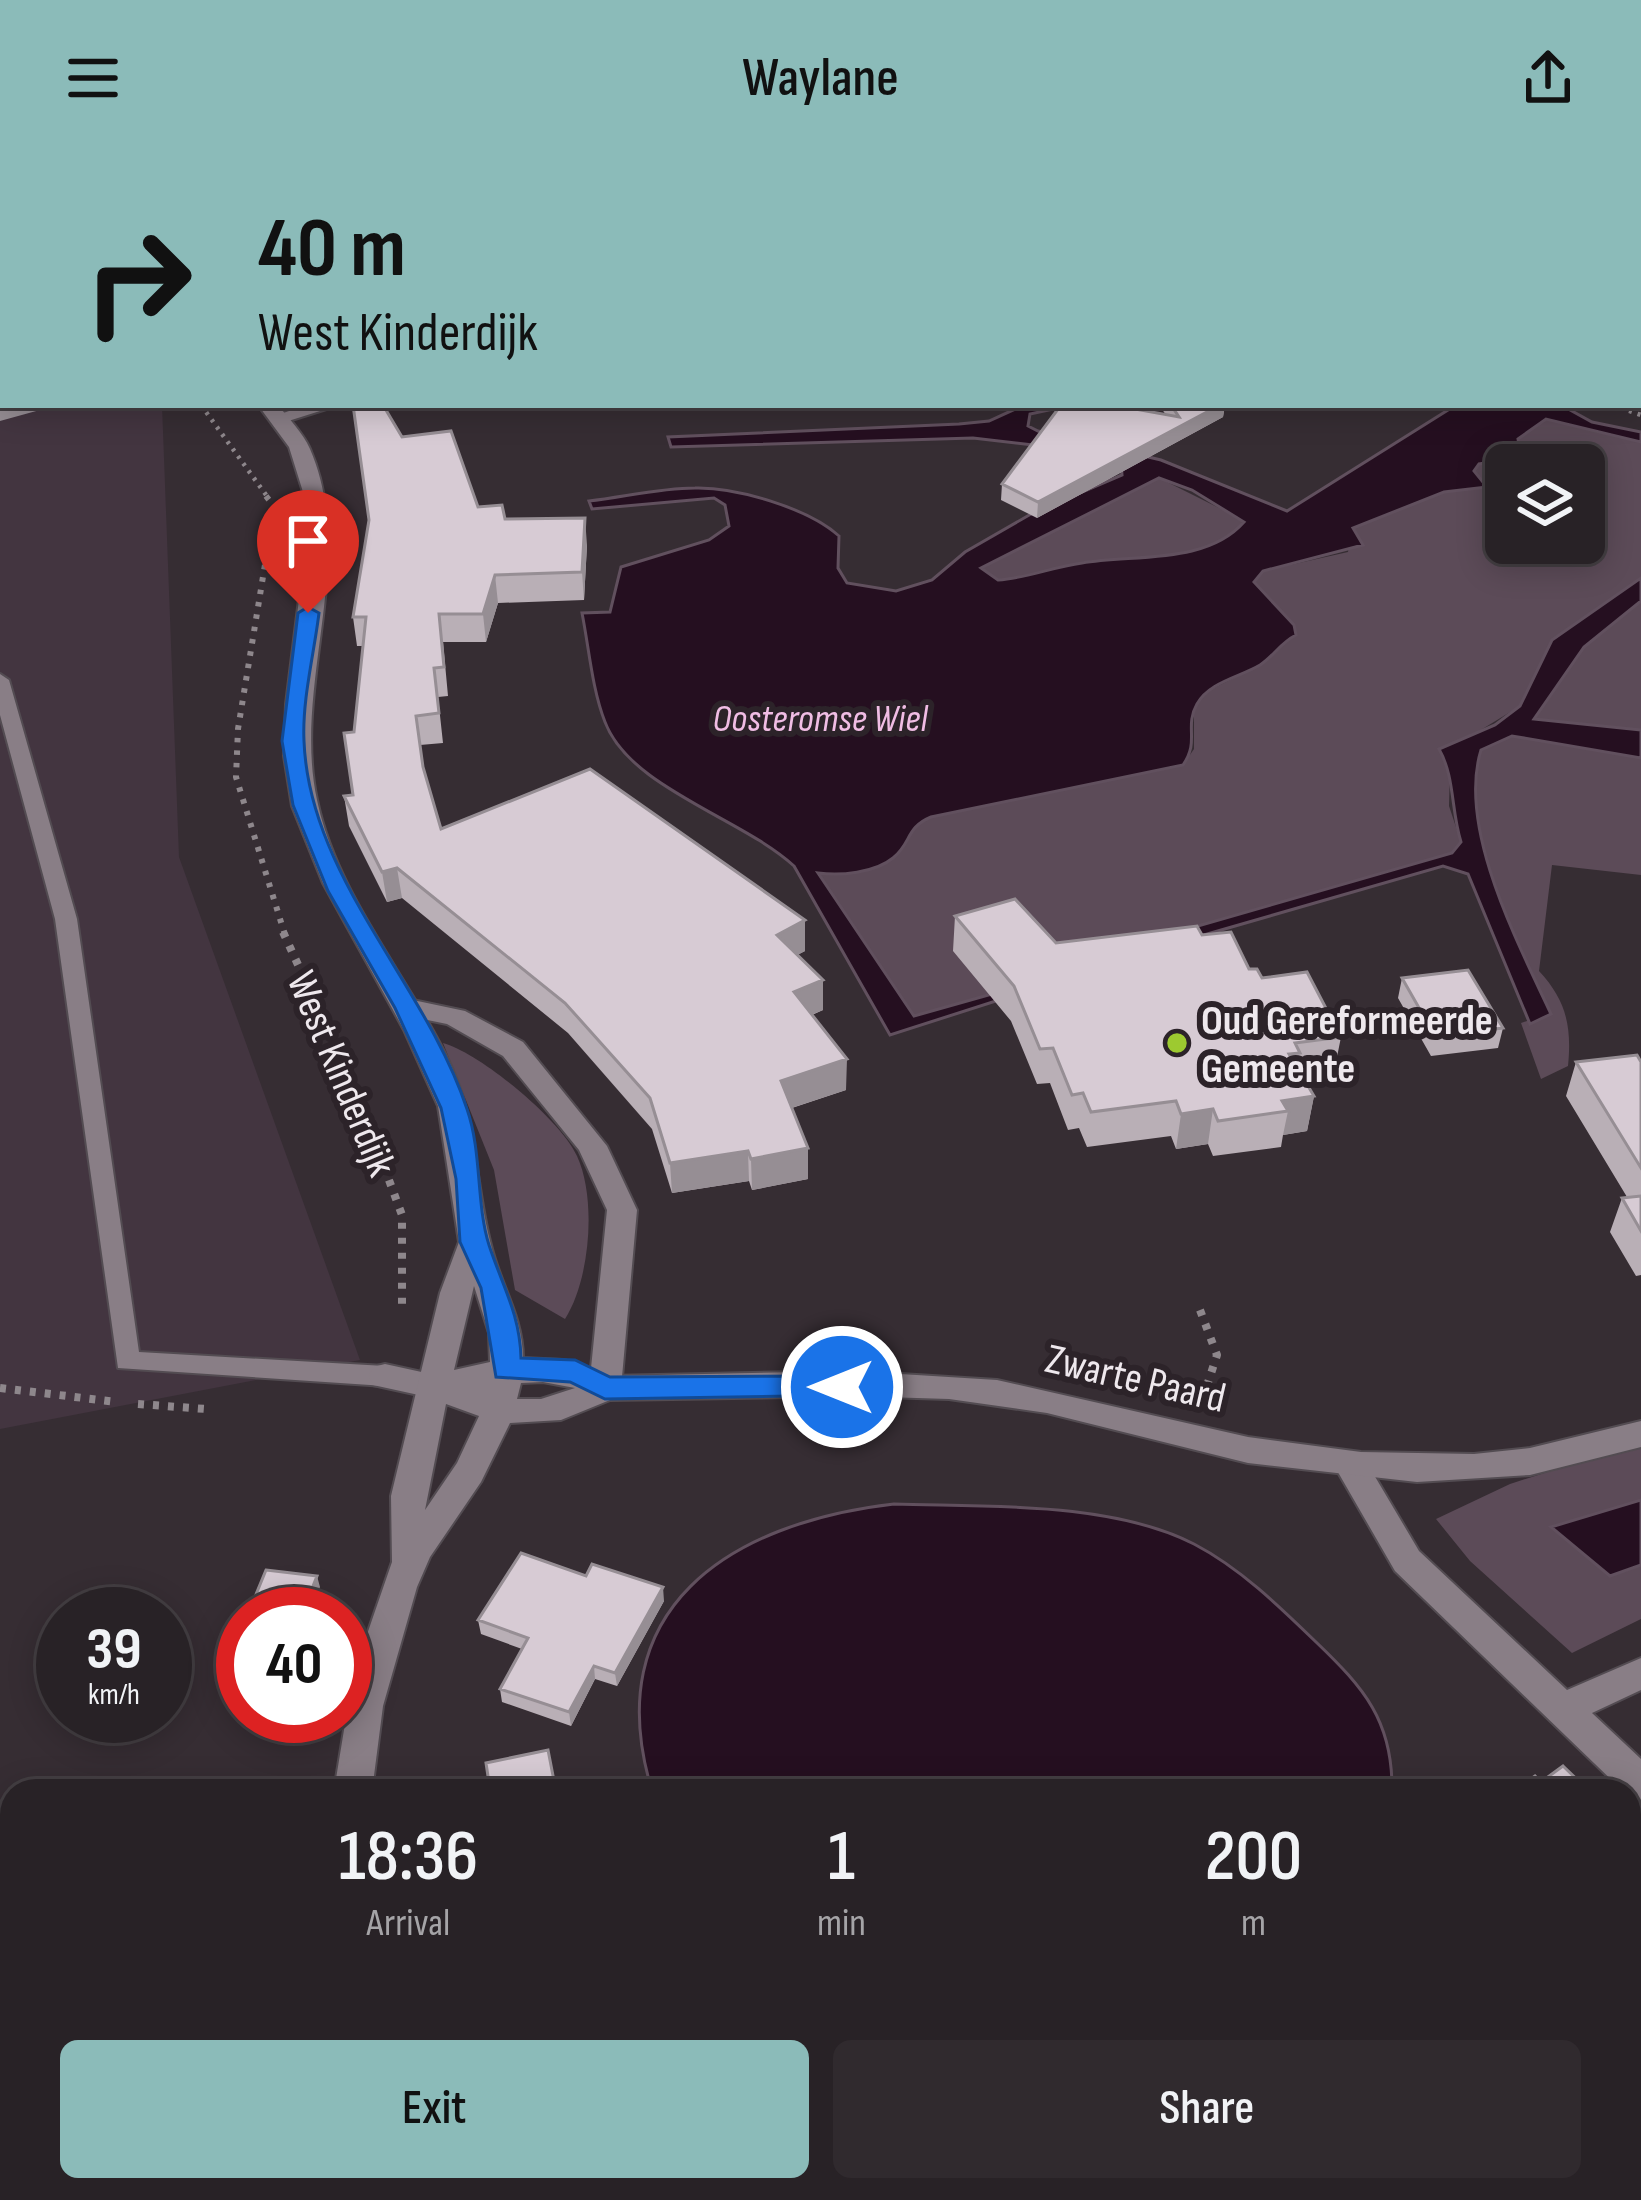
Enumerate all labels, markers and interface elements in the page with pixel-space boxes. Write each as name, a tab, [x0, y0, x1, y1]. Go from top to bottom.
icon: menu	[60, 45, 126, 111]
icon: share	[1515, 45, 1581, 111]
text: Waylane	[742, 46, 899, 111]
text: 40 m	[258, 199, 406, 300]
icon: right	[60, 204, 216, 360]
text: West Kinderdijk	[258, 301, 538, 366]
map controls	[1485, 444, 1605, 564]
button: layers	[1485, 444, 1605, 564]
pin	[257, 490, 359, 613]
icon: arrive	[275, 508, 341, 574]
water label: Oosteromse Wiel	[712, 696, 928, 743]
street label: West Kinderdijk	[275, 964, 407, 1184]
place label: Oud Gereformeerde Gemeente	[1201, 996, 1493, 1095]
marker: Oud Gereformeerde Gemeente	[1164, 1030, 1190, 1056]
position arrow	[779, 1324, 905, 1450]
street label: Zwarte Paard	[1040, 1334, 1230, 1425]
speed limit sign: 40	[216, 1587, 372, 1743]
text: 39	[86, 1614, 142, 1686]
text: km/h	[88, 1677, 140, 1713]
text: 18:36	[339, 1814, 478, 1901]
text: 1	[828, 1814, 855, 1901]
text: 200	[1205, 1814, 1302, 1901]
text: Arrival	[367, 1900, 450, 1947]
text: min	[817, 1900, 866, 1947]
text: m	[1241, 1900, 1266, 1947]
button: Exit	[60, 2040, 809, 2178]
button: Share	[833, 2040, 1581, 2178]

